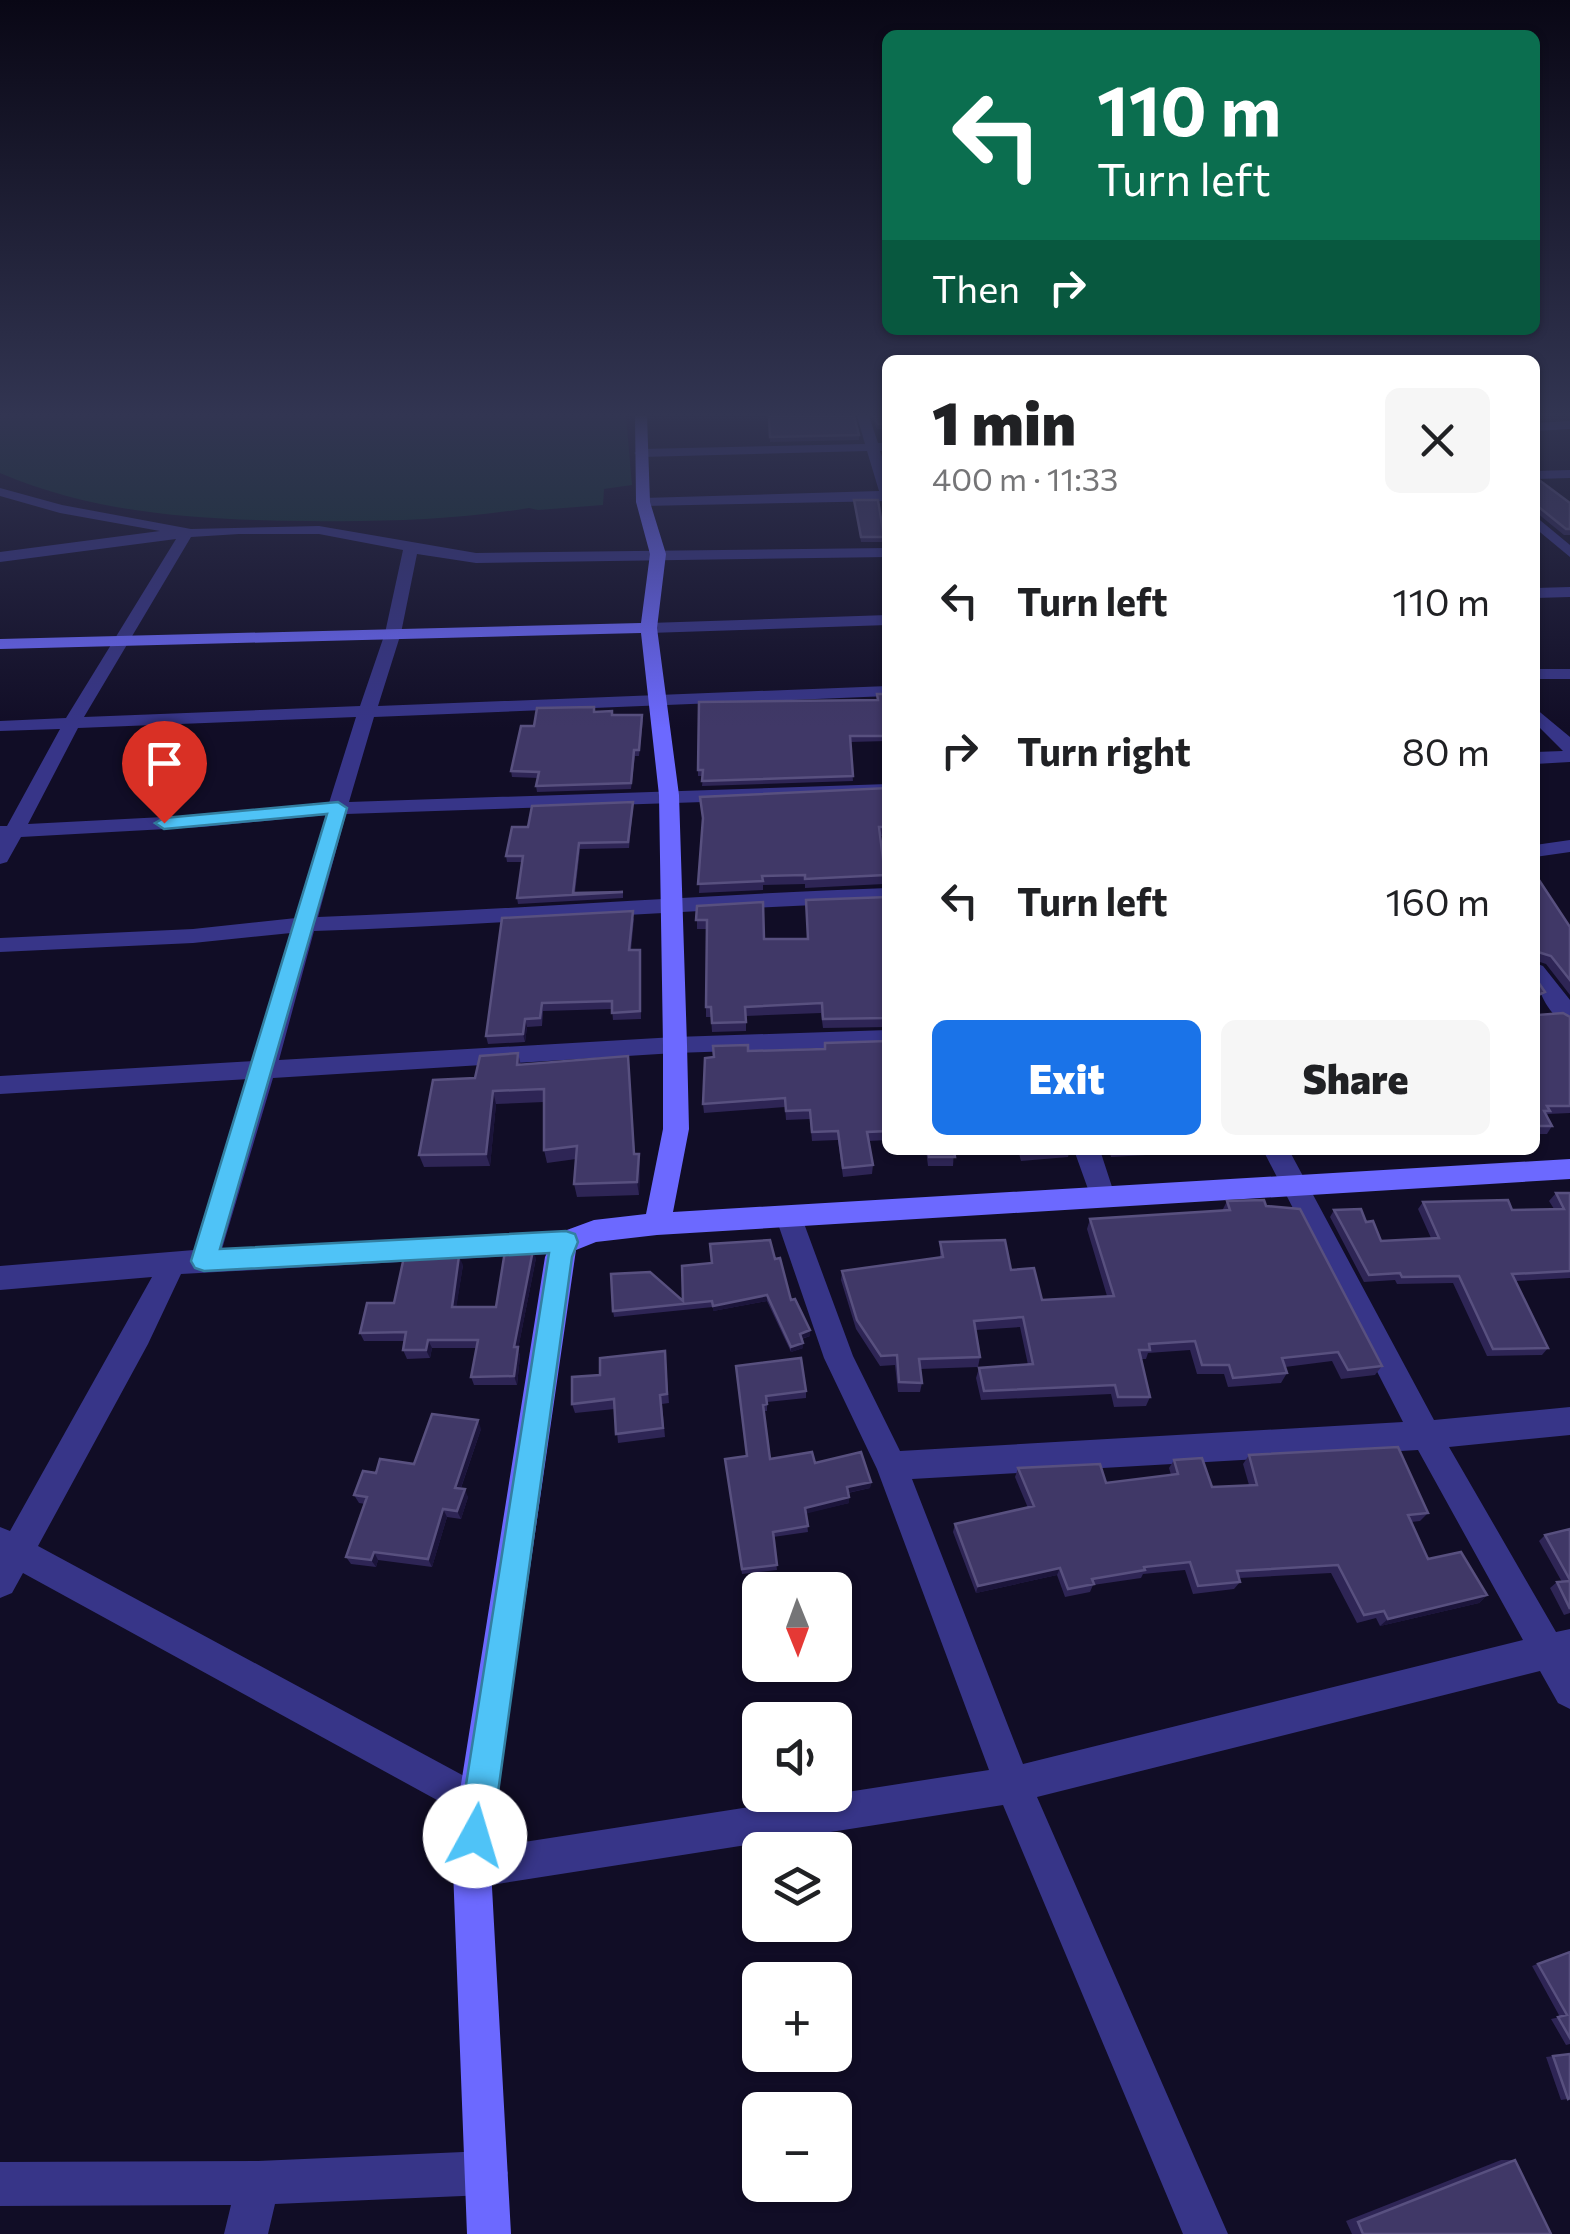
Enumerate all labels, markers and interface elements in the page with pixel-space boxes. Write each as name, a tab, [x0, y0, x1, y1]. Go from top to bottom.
text: 110 m	[1097, 65, 1281, 150]
icon: left	[932, 70, 1062, 200]
text: Turn left	[1097, 150, 1271, 205]
icon: right	[1040, 260, 1095, 315]
text: Then	[932, 264, 1020, 311]
text: 1 min	[932, 384, 1076, 457]
button: close	[1385, 388, 1490, 493]
text: 400 m · 11:33	[932, 458, 1118, 498]
icon: left	[932, 573, 987, 628]
text: Turn left	[1017, 577, 1168, 624]
text: 110 m	[1392, 577, 1490, 624]
pin	[122, 721, 207, 824]
icon: right	[932, 723, 987, 778]
text: Turn right	[1017, 727, 1191, 774]
text: 80 m	[1402, 727, 1490, 774]
icon: arrive	[137, 736, 192, 791]
icon: left	[932, 873, 987, 928]
text: Turn left	[1017, 877, 1168, 924]
text: 160 m	[1385, 877, 1490, 924]
button: Exit	[932, 1020, 1201, 1135]
button: Share	[1221, 1020, 1490, 1135]
north arrow	[742, 1572, 852, 1682]
map controls	[742, 1572, 852, 2202]
button: sound	[742, 1702, 852, 1812]
position arrow	[423, 1784, 527, 1888]
button: layers	[742, 1832, 852, 1942]
button: +	[742, 1962, 852, 2072]
button: −	[742, 2092, 852, 2202]

